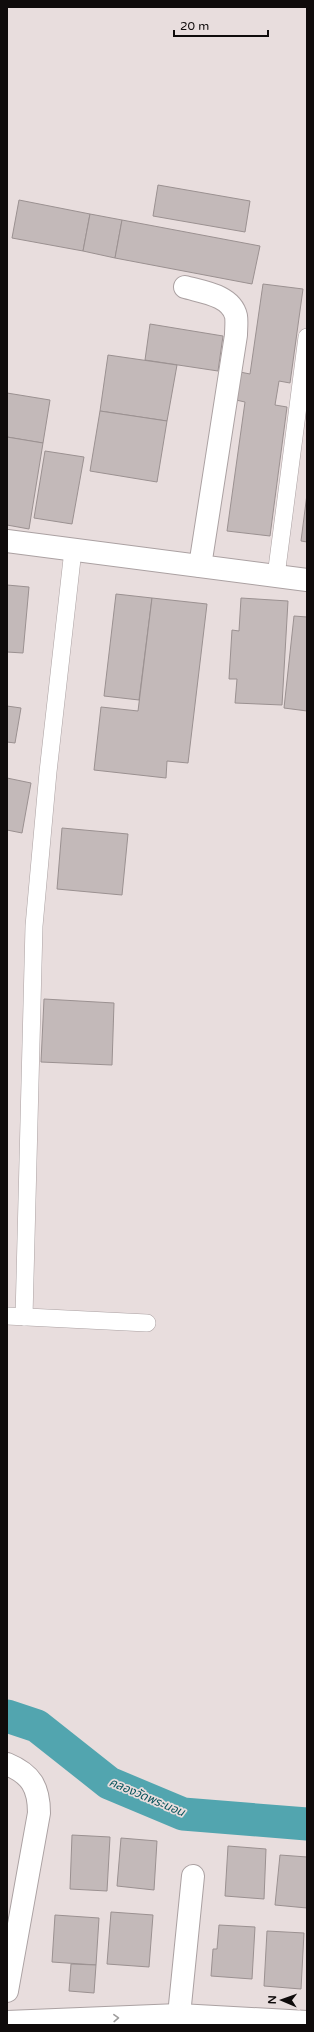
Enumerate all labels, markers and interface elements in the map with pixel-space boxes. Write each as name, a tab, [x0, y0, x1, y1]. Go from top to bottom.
scale bar	[174, 12, 268, 38]
text: 20 m	[180, 19, 209, 33]
water label: คลองวัดพระนอน	[107, 1775, 187, 1819]
north arrow	[262, 1980, 302, 2020]
text: N	[266, 1995, 279, 2004]
one-way arrow	[113, 2013, 119, 2022]

